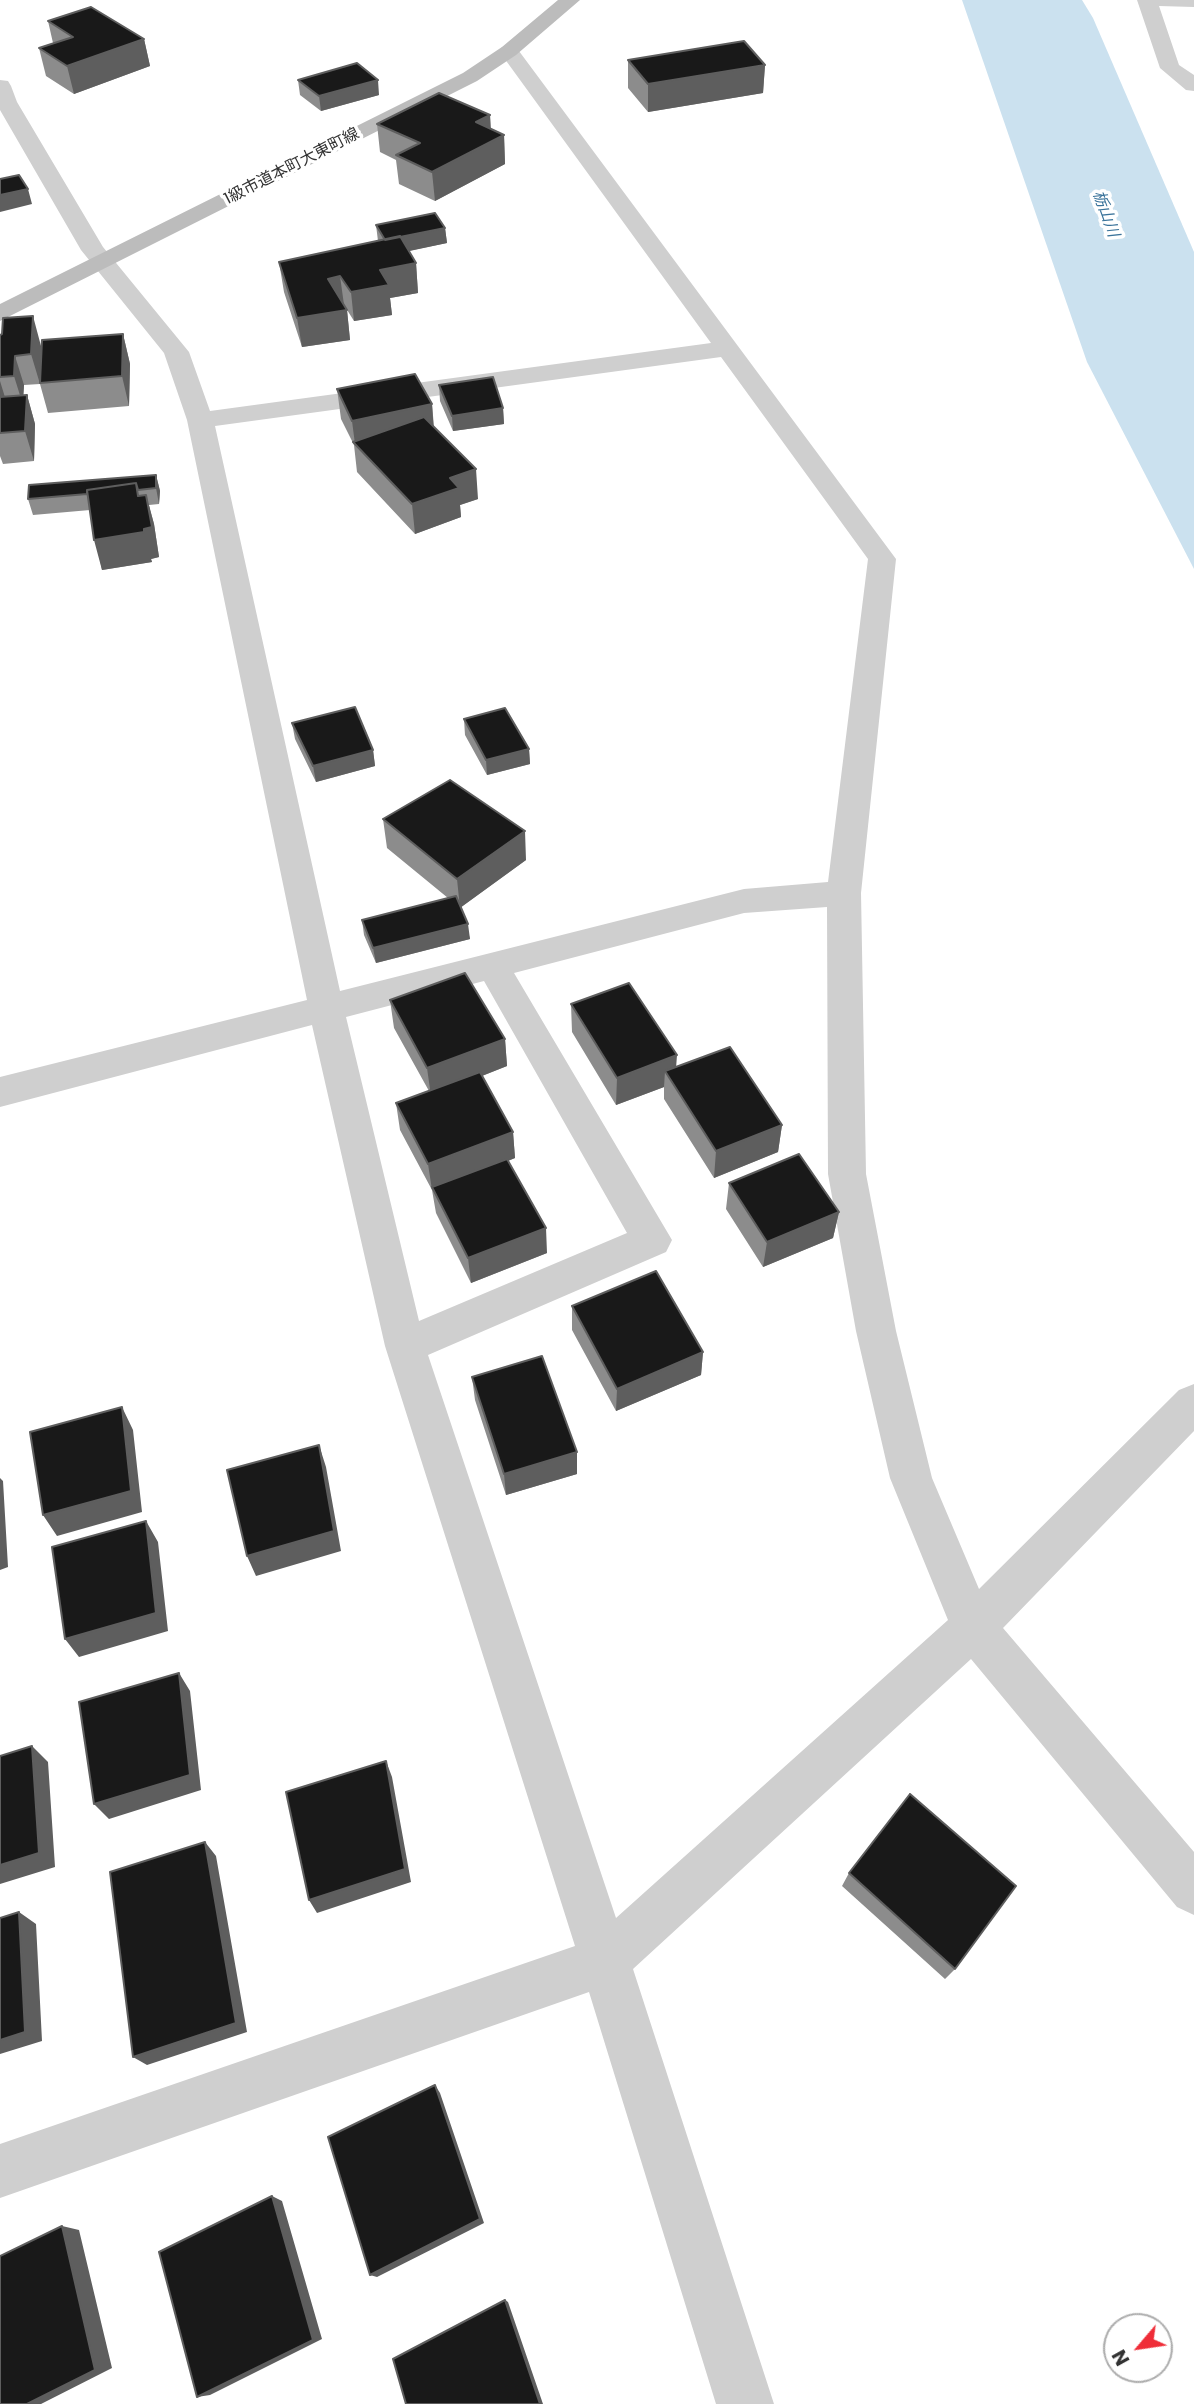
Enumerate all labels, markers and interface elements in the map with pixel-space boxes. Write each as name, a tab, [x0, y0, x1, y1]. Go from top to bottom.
street label: 1級市道本町大東町線	[221, 125, 363, 209]
water label: 栃山川	[1088, 188, 1122, 240]
north arrow	[1103, 2313, 1173, 2383]
text: N	[1106, 2345, 1136, 2370]

